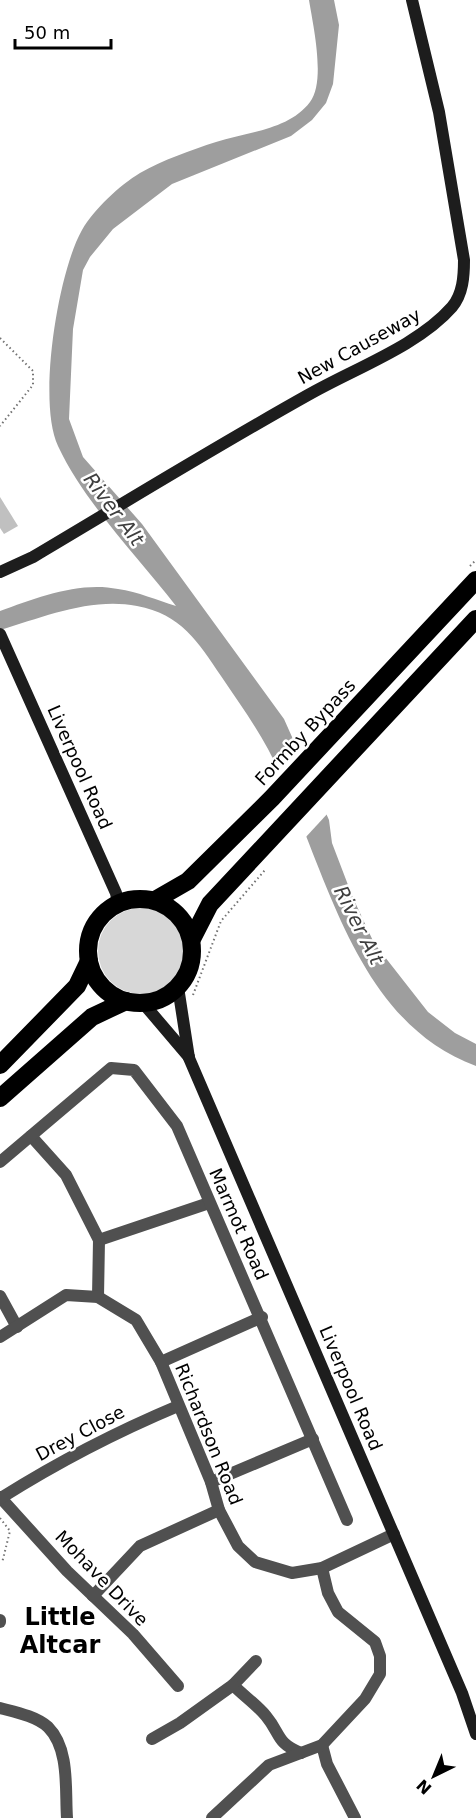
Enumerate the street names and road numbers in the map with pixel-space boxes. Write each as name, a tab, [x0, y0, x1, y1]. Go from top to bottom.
street label: New Causeway	[294, 303, 424, 388]
street label: Formby Bypass	[250, 675, 360, 789]
street label: Liverpool Road	[43, 702, 117, 832]
street label: Marmot Road	[205, 1165, 273, 1283]
street label: Liverpool Road	[315, 1322, 387, 1454]
street label: Richardson Road	[171, 1360, 247, 1508]
street label: Drey Close	[32, 1401, 128, 1465]
street label: Mohave Drive	[51, 1526, 153, 1630]

